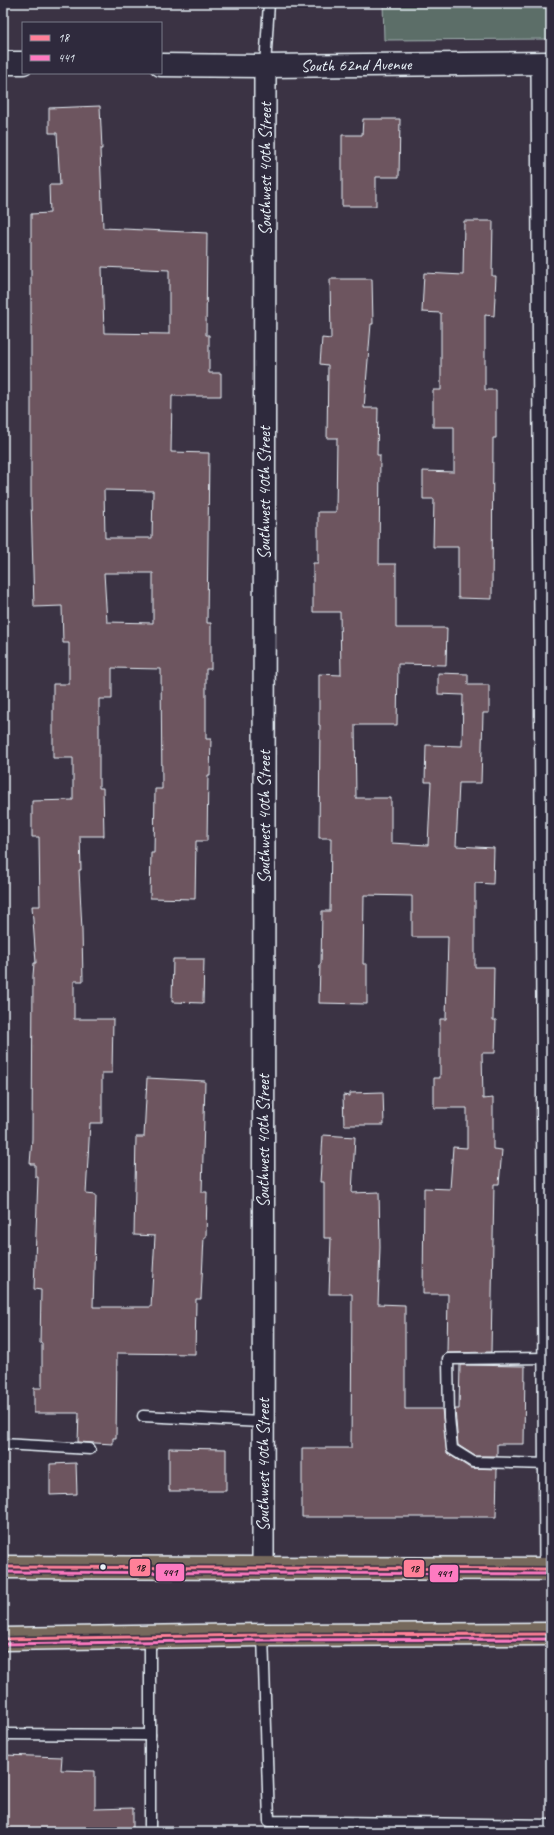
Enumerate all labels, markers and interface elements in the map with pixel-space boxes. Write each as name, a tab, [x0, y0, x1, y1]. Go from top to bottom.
legend	[22, 22, 162, 74]
text: 18	[58, 30, 70, 46]
text: 441	[58, 50, 75, 66]
street label: South 62nd Avenue	[300, 54, 413, 76]
street label: Southwest 40th Street	[255, 100, 276, 236]
street label: Southwest 40th Street	[254, 424, 275, 560]
street label: Southwest 40th Street	[254, 748, 275, 884]
street label: Southwest 40th Street	[253, 1072, 274, 1208]
street label: Southwest 40th Street	[253, 1396, 274, 1532]
line badge: 18	[129, 1558, 151, 1577]
line badge: 18	[403, 1559, 425, 1578]
text: 18	[135, 1560, 147, 1574]
text: 18	[409, 1561, 421, 1575]
unlabelled marker	[98, 1562, 108, 1572]
line badge: 441	[155, 1563, 185, 1582]
line badge: 441	[429, 1564, 459, 1583]
text: 441	[163, 1565, 178, 1579]
text: 441	[437, 1566, 452, 1580]

